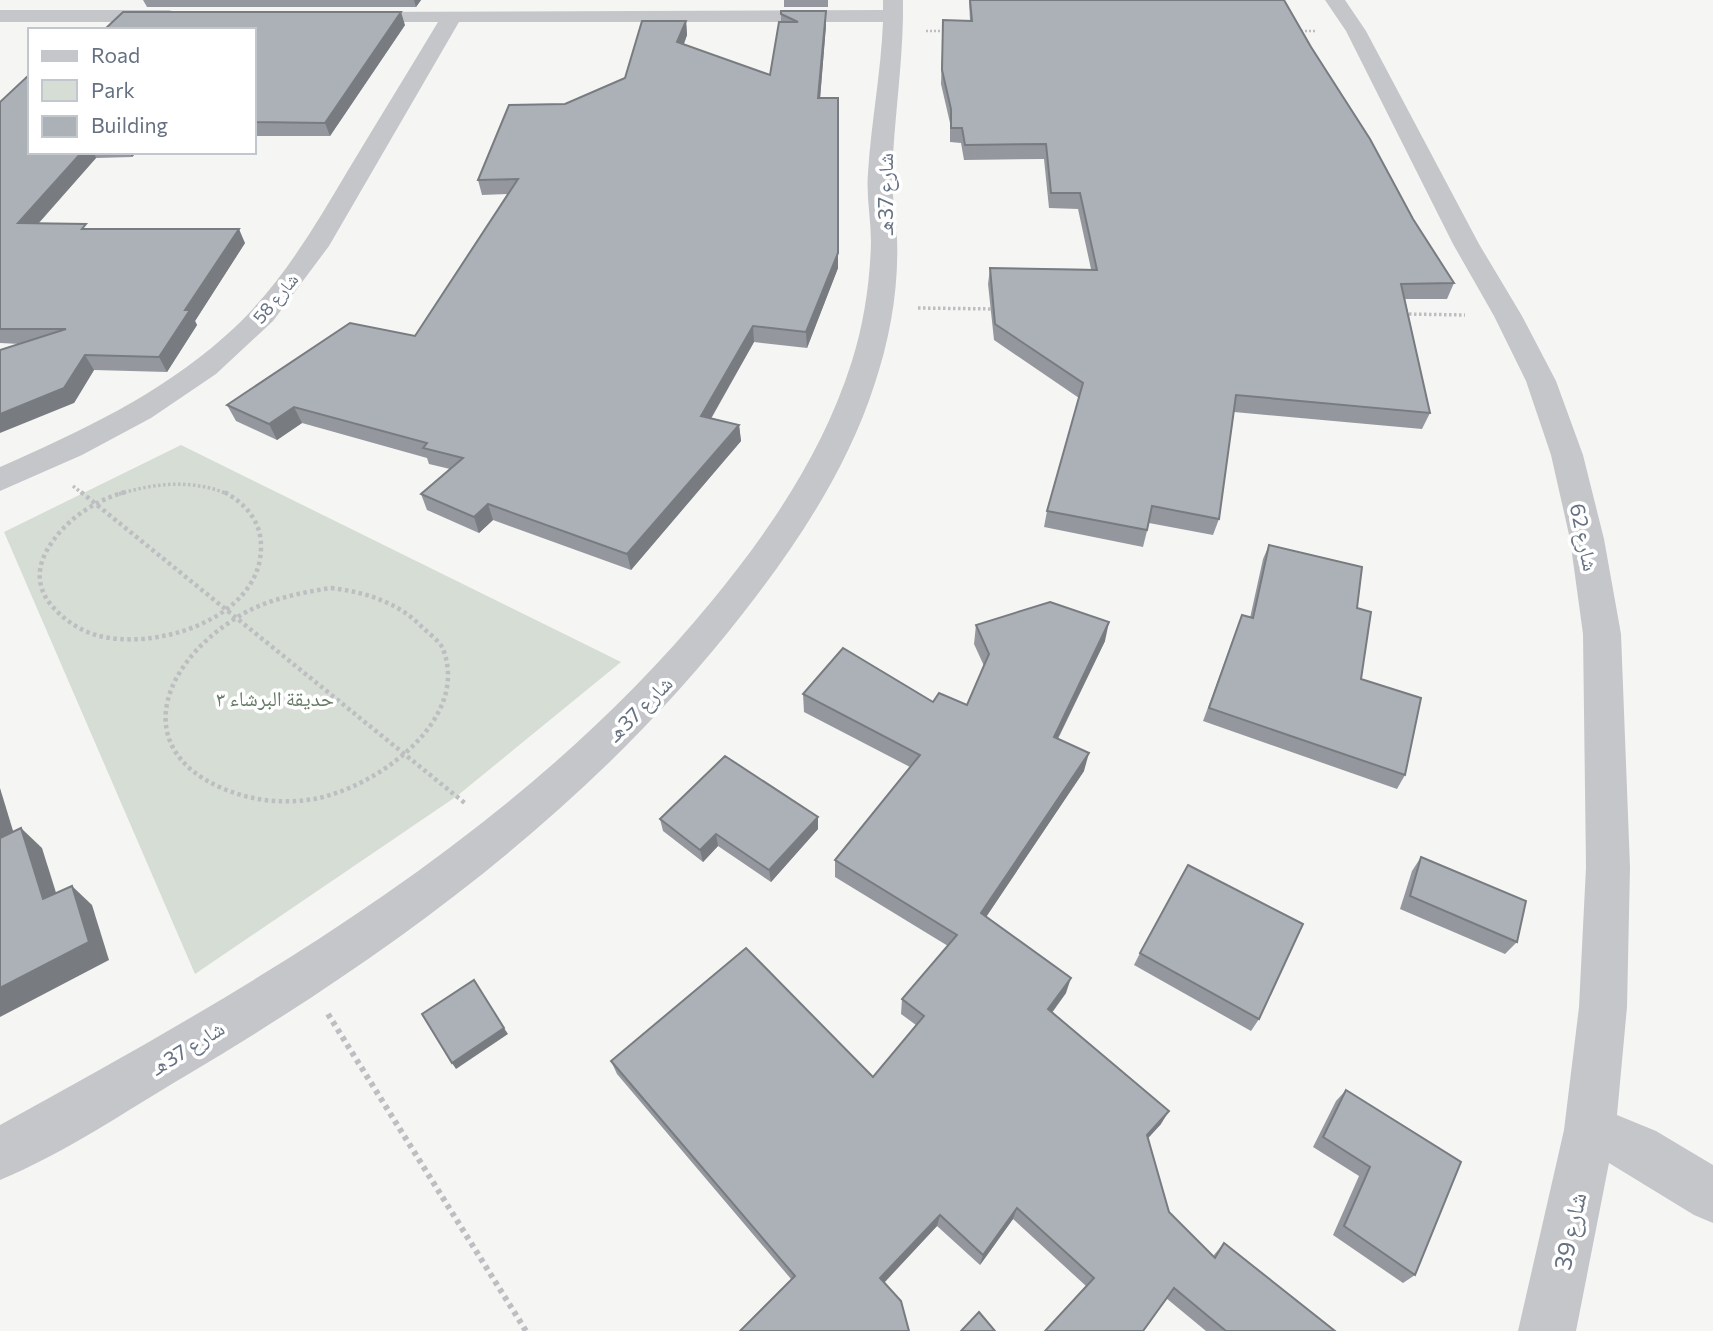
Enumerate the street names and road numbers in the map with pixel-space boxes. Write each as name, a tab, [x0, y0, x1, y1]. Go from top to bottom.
street label: شارع 37هـ	[872, 153, 899, 236]
street label: شارع 58	[248, 268, 303, 328]
street label: شارع 62	[1564, 501, 1604, 573]
street label: شارع 37هـ	[600, 670, 678, 748]
street label: شارع 37هـ	[145, 1015, 229, 1082]
street label: شارع 39	[1547, 1190, 1593, 1273]

